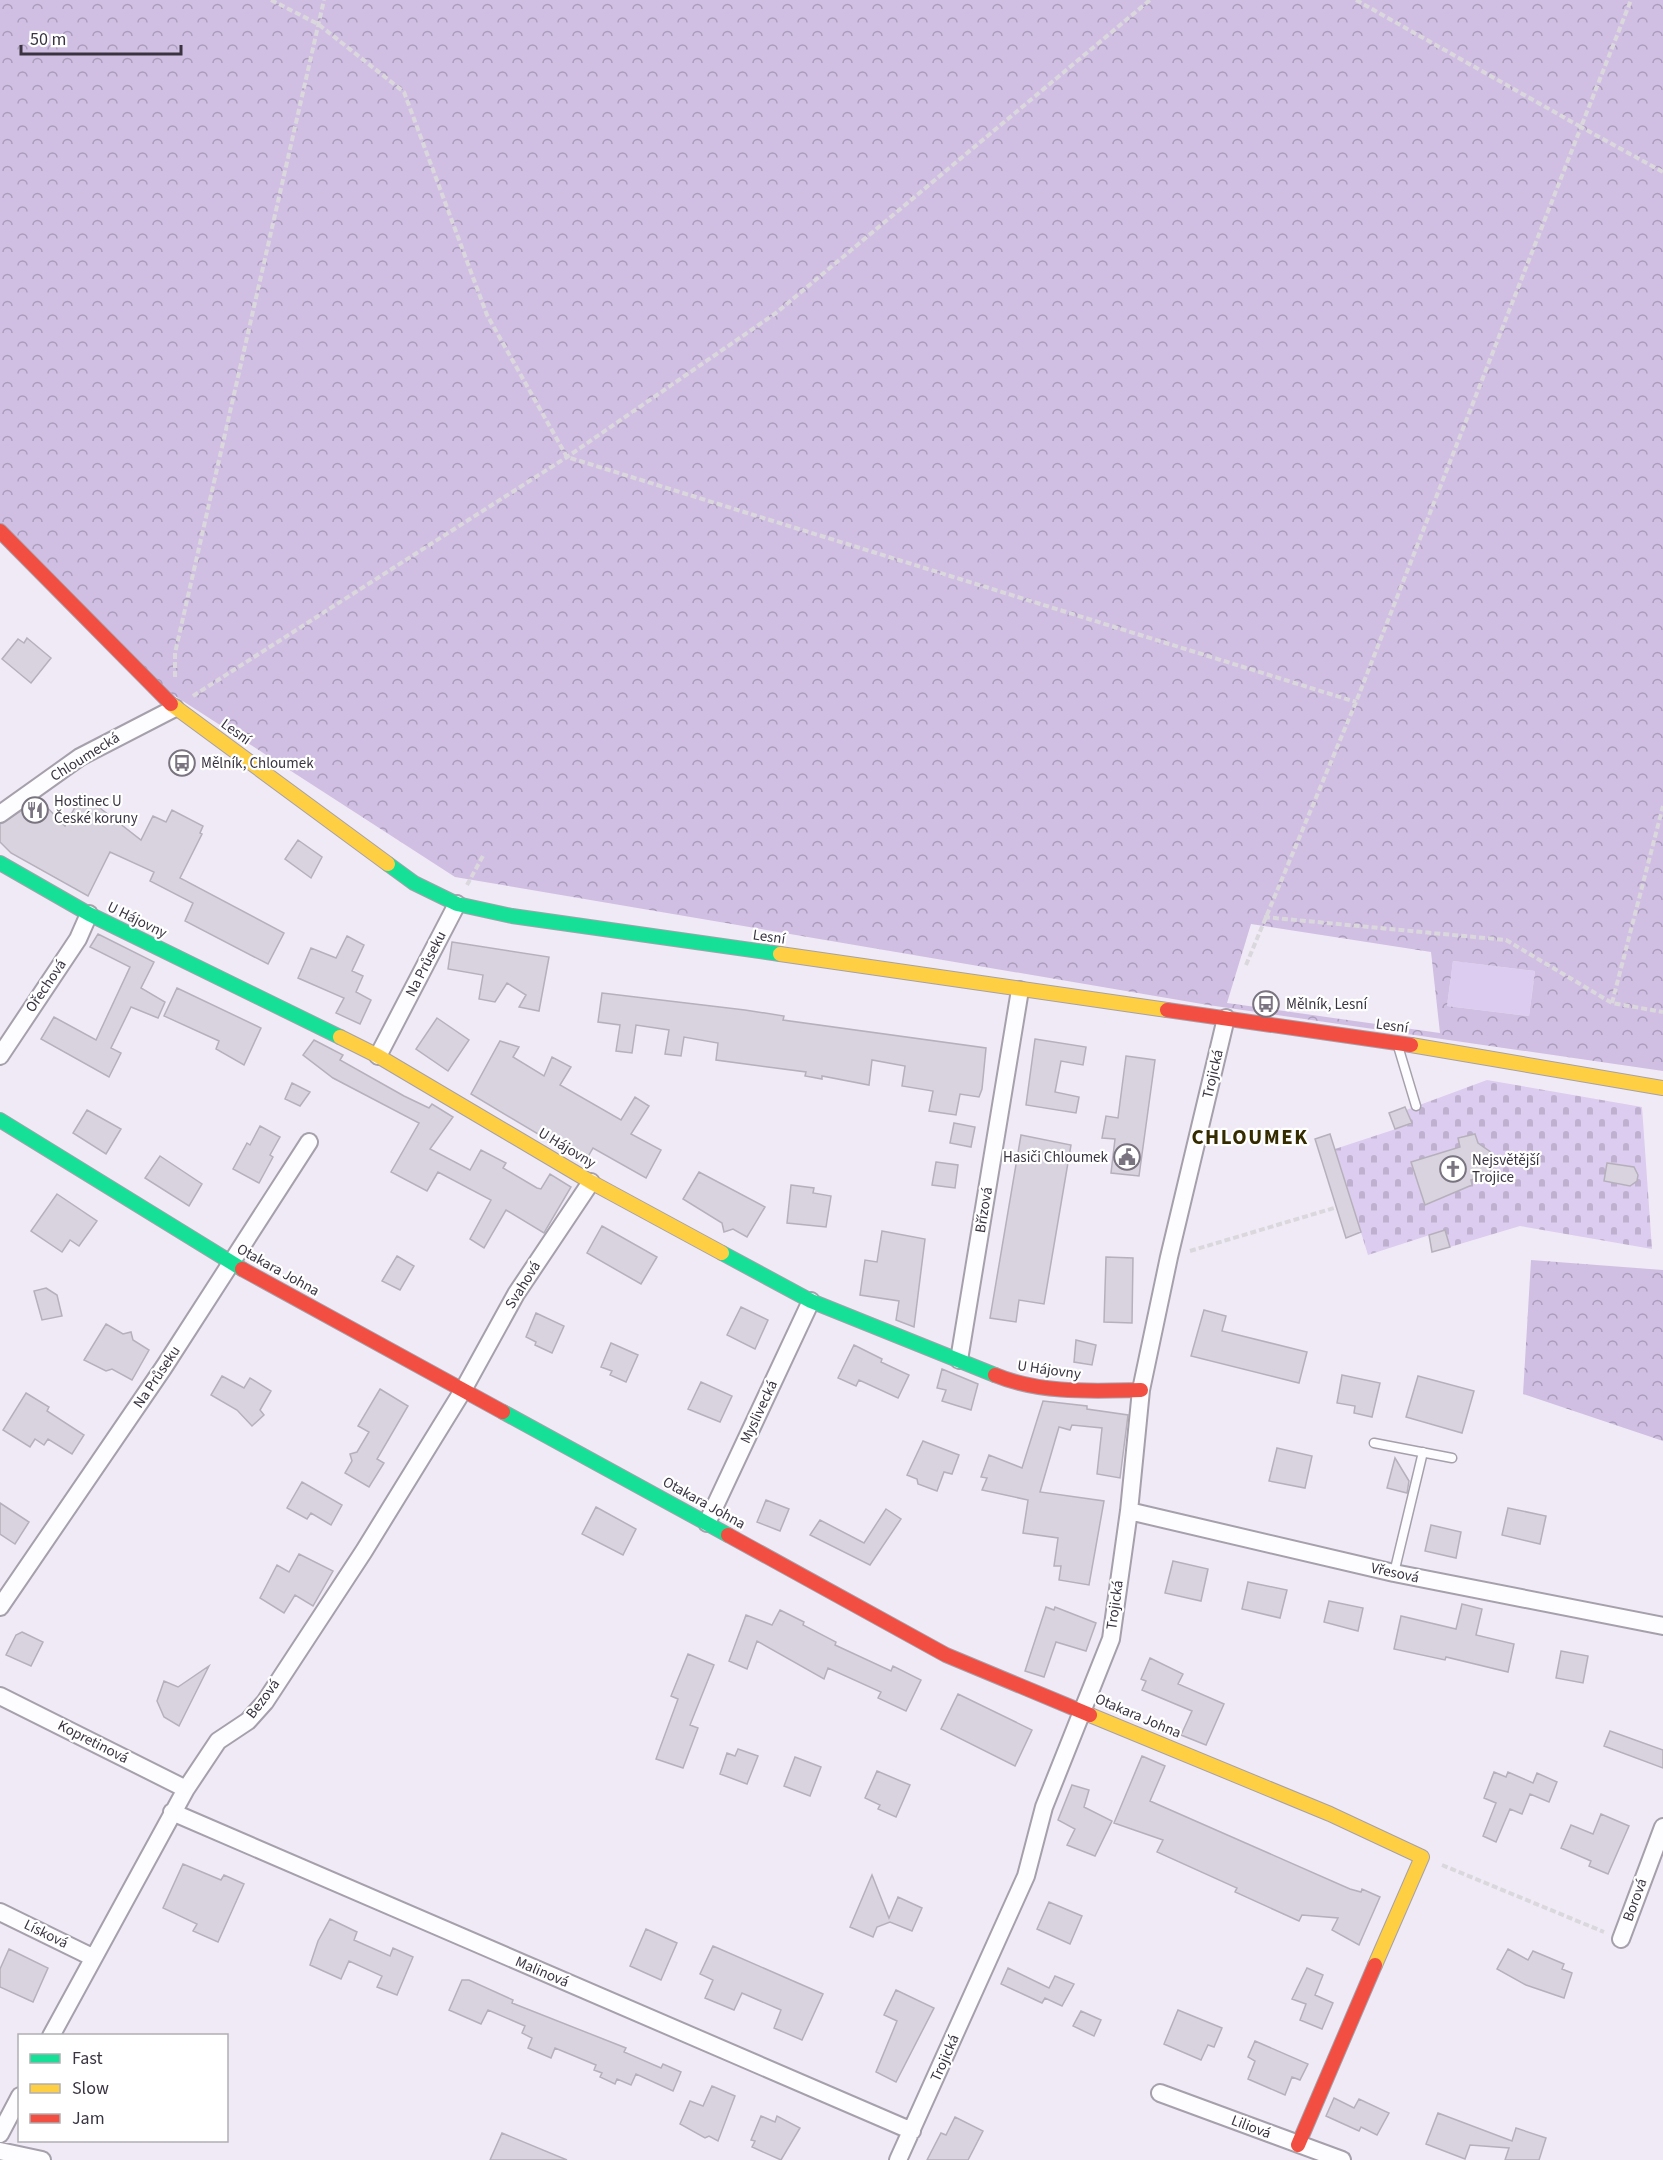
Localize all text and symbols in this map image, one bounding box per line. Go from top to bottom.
scale bar [21,18,182,56]
text: 50 m [30,27,66,52]
street label: Lesní [217,714,256,751]
street label: Chloumecká [46,727,124,787]
bus stop icon: Mělník, Chloumek [167,748,197,778]
place label: Mělník, Chloumek [201,753,314,774]
place label: Hostinec U České koruny [54,791,138,829]
restaurant icon: Hostinec U České koruny [20,795,50,825]
street label: U Hájovny [104,897,170,943]
street label: Lesní [751,924,788,950]
street label: Na Průseku [400,927,452,1001]
street label: Ořechová [21,955,71,1017]
bus stop icon: Mělník, Lesní [1251,989,1281,1019]
place label: Mělník, Lesní [1286,994,1368,1015]
street label: Lesní [1374,1013,1411,1039]
street label: Trojická [1197,1047,1229,1101]
district label: CHLOUMEK [1191,1122,1309,1152]
street label: U Hájovny [534,1123,600,1173]
public building icon: Hasiči Chloumek [1112,1142,1142,1172]
place label: Hasiči Chloumek [1003,1147,1109,1168]
place label: Nejsvětější Trojice [1472,1150,1541,1188]
church icon: Nejsvětější Trojice [1438,1154,1468,1184]
street label: Břízová [970,1186,998,1234]
street label: Otakara Johna [233,1239,323,1301]
street label: Svahová [500,1257,546,1313]
street label: Na Průseku [128,1342,186,1412]
street label: U Hájovny [1016,1355,1082,1385]
street label: Myslivecká [735,1377,783,1447]
street label: Otakara Johna [659,1472,749,1534]
street label: Vřesová [1369,1558,1421,1588]
street label: Trojická [1101,1579,1129,1631]
street label: Bezová [241,1675,285,1723]
street label: Otakara Johna [1092,1688,1184,1744]
street label: Kopretinová [54,1715,132,1769]
street label: Borová [1618,1876,1652,1924]
street label: Lísková [20,1914,72,1954]
street label: Malinová [512,1951,572,1993]
street label: Trojická [925,2031,965,2085]
legend [18,2034,228,2142]
text: Fast [72,2046,103,2071]
text: Slow [72,2076,109,2101]
text: Jam [72,2106,105,2131]
street label: Liliová [1228,2110,1274,2144]

